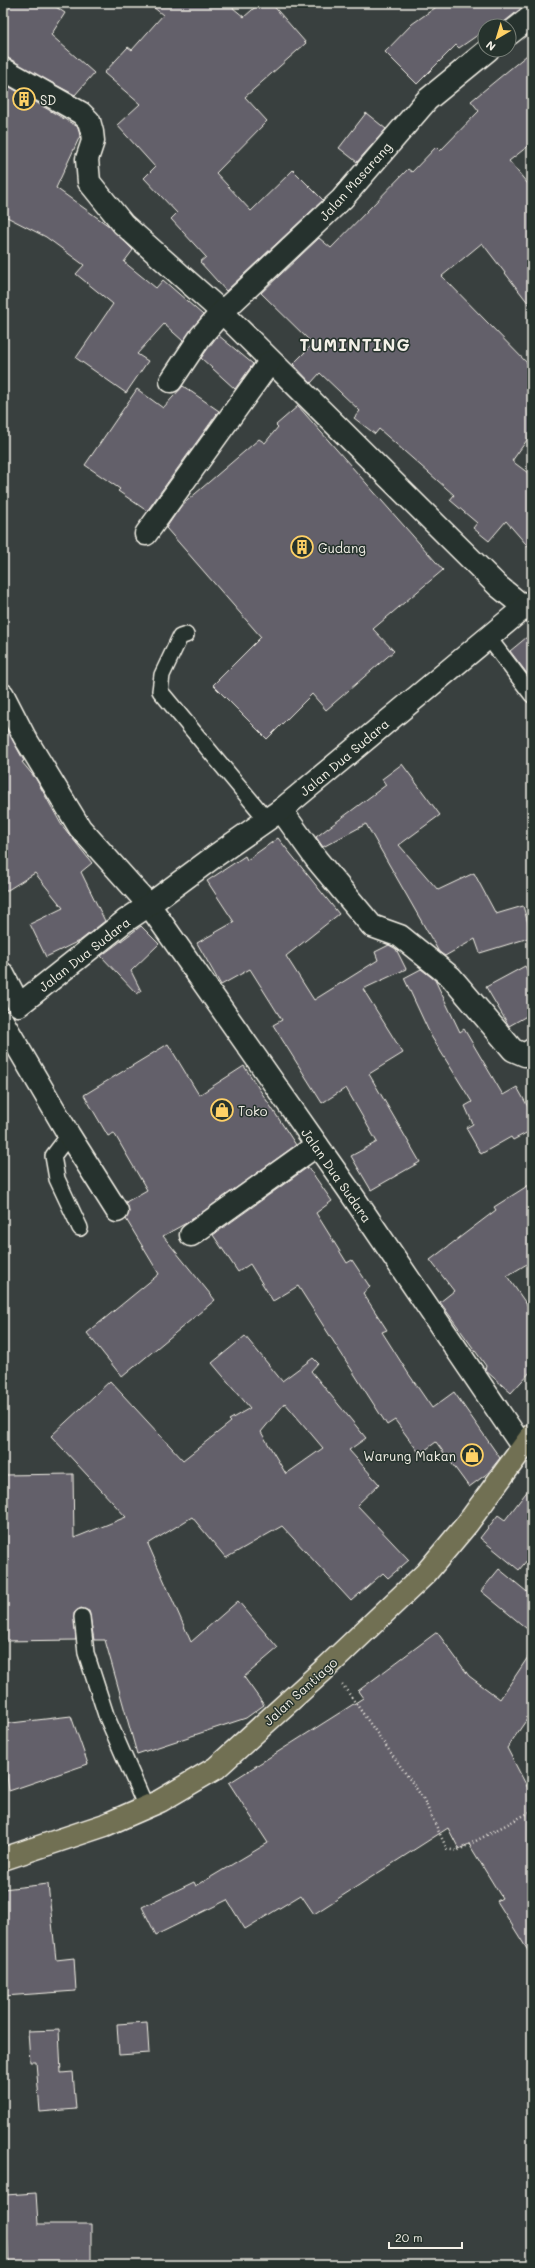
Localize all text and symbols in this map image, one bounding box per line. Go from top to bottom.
north arrow [477,18,517,58]
text: N [483,38,498,55]
building icon: SD [11,86,37,112]
place label: SD [40,91,56,108]
street label: Jalan Masarang [315,138,395,224]
district label: TUMINTING [299,333,411,355]
building icon: Gudang [289,534,315,560]
place label: Gudang [318,539,366,556]
street label: Jalan Dua Sudara [296,715,392,799]
street label: Jalan Dua Sudara [35,913,133,995]
shop icon: Toko [209,1097,235,1123]
place label: Toko [238,1102,268,1119]
street label: Jalan Dua Sudara [298,1124,376,1226]
shop icon: Warung Makan [459,1442,485,1468]
place label: Warung Makan [363,1447,456,1464]
street label: Jalan Santiago [260,1653,341,1729]
scale bar [389,2224,462,2250]
text: 20 m [395,2229,423,2245]

